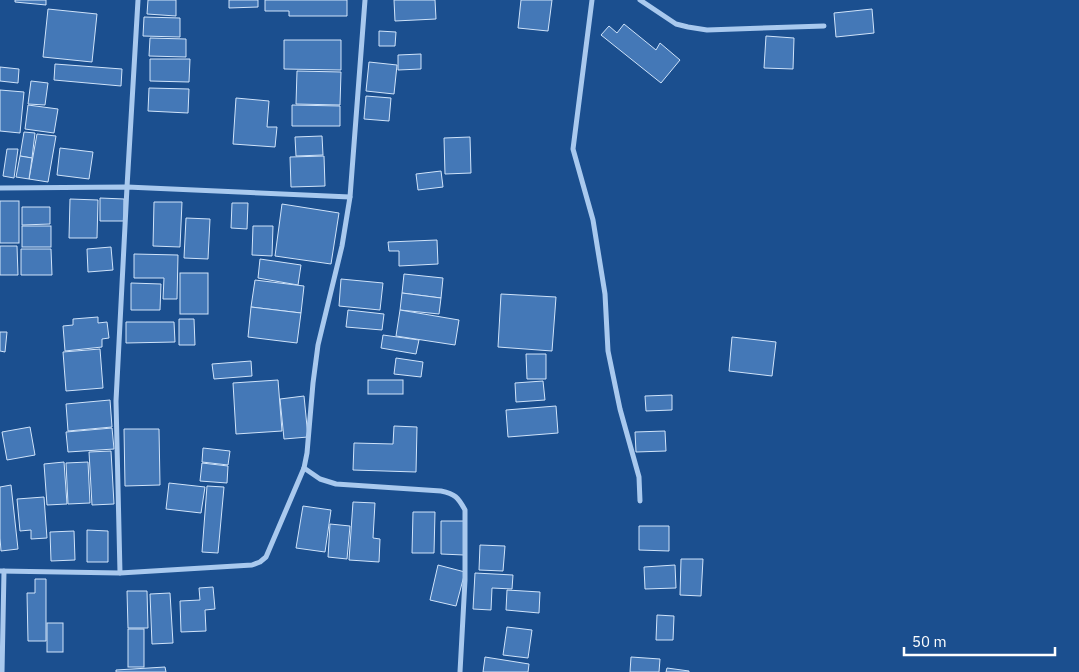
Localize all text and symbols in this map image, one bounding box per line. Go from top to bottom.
scale bar [904,624,1055,656]
text: 50 m [912,632,947,651]

